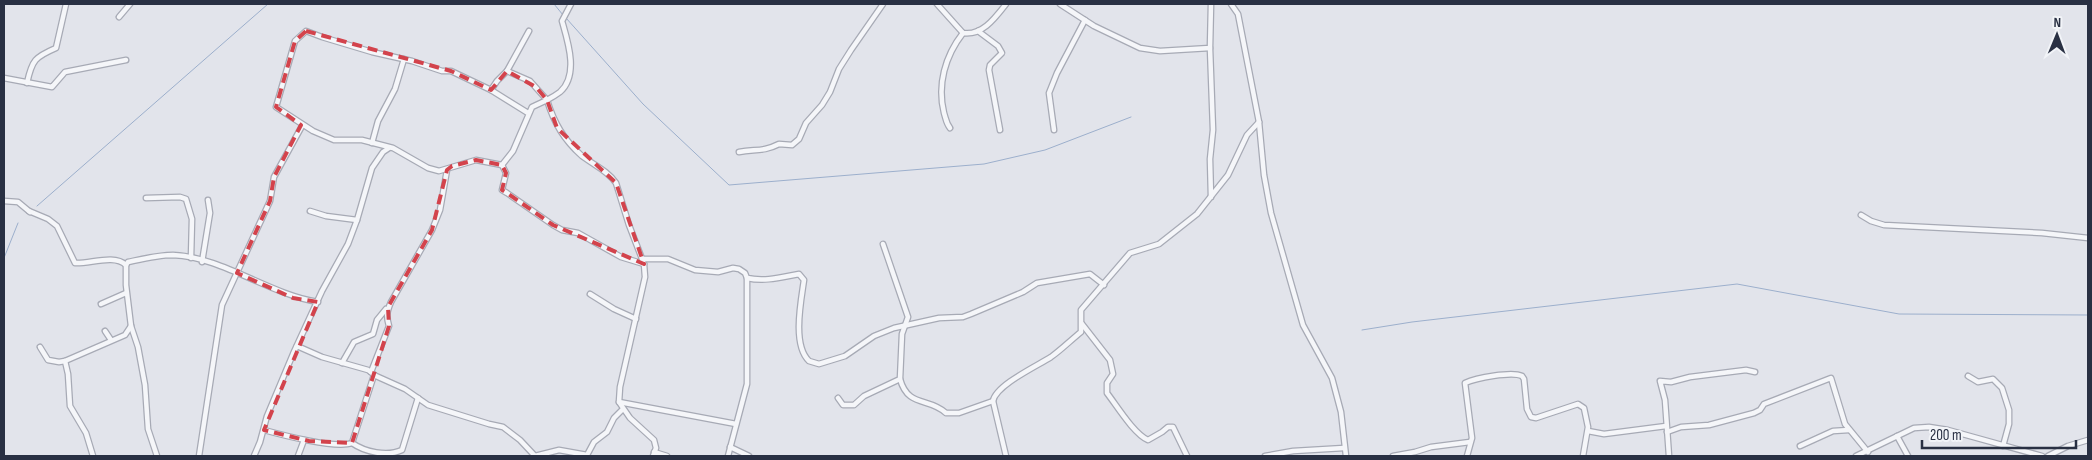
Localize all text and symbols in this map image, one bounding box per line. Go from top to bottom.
north arrow [2032,10,2082,60]
text: N [2053,14,2061,31]
scale bar [1922,418,2076,450]
text: 200 m [1930,426,1962,445]

